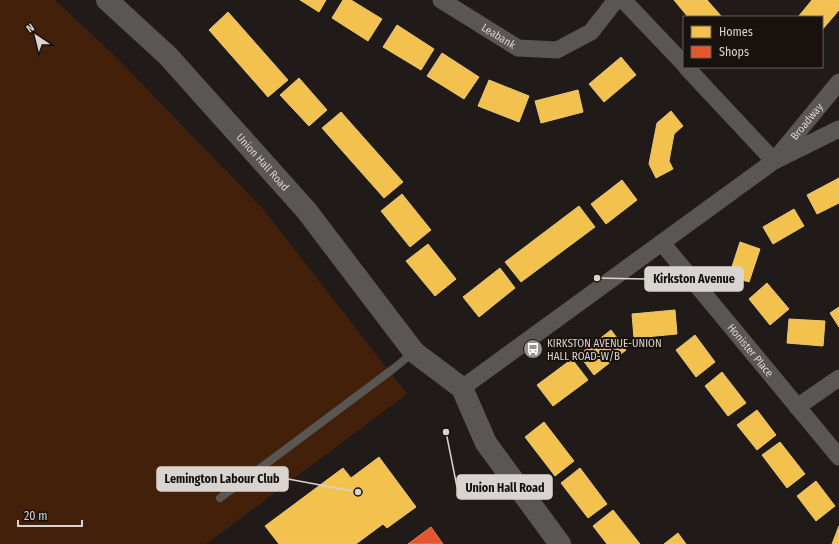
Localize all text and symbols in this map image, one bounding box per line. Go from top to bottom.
north arrow [16,16,56,56]
legend [683,16,823,68]
text: N [24,21,37,35]
street label: Leabank [479,21,519,52]
text: Homes [719,25,753,39]
text: Shops [719,45,749,59]
street label: Broadway [788,101,826,143]
street label: Union Hall Road [234,131,292,194]
callout: Kirkston Avenue [645,267,743,291]
text: Kirkston Avenue [653,272,735,286]
street label: Honister Place [725,321,776,380]
place label: KIRKSTON AVENUE-UNION HALL ROAD-W/B [547,337,662,363]
bus stop icon: KIRKSTON AVENUE-UNION HALL ROAD-W/B [522,338,544,360]
callout: Lemington Labour Club [157,467,288,491]
text: Lemington Labour Club [165,472,280,486]
callout: Union Hall Road [457,475,552,499]
text: Union Hall Road [465,481,545,495]
scale bar [18,502,82,528]
text: 20 m [24,509,48,523]

